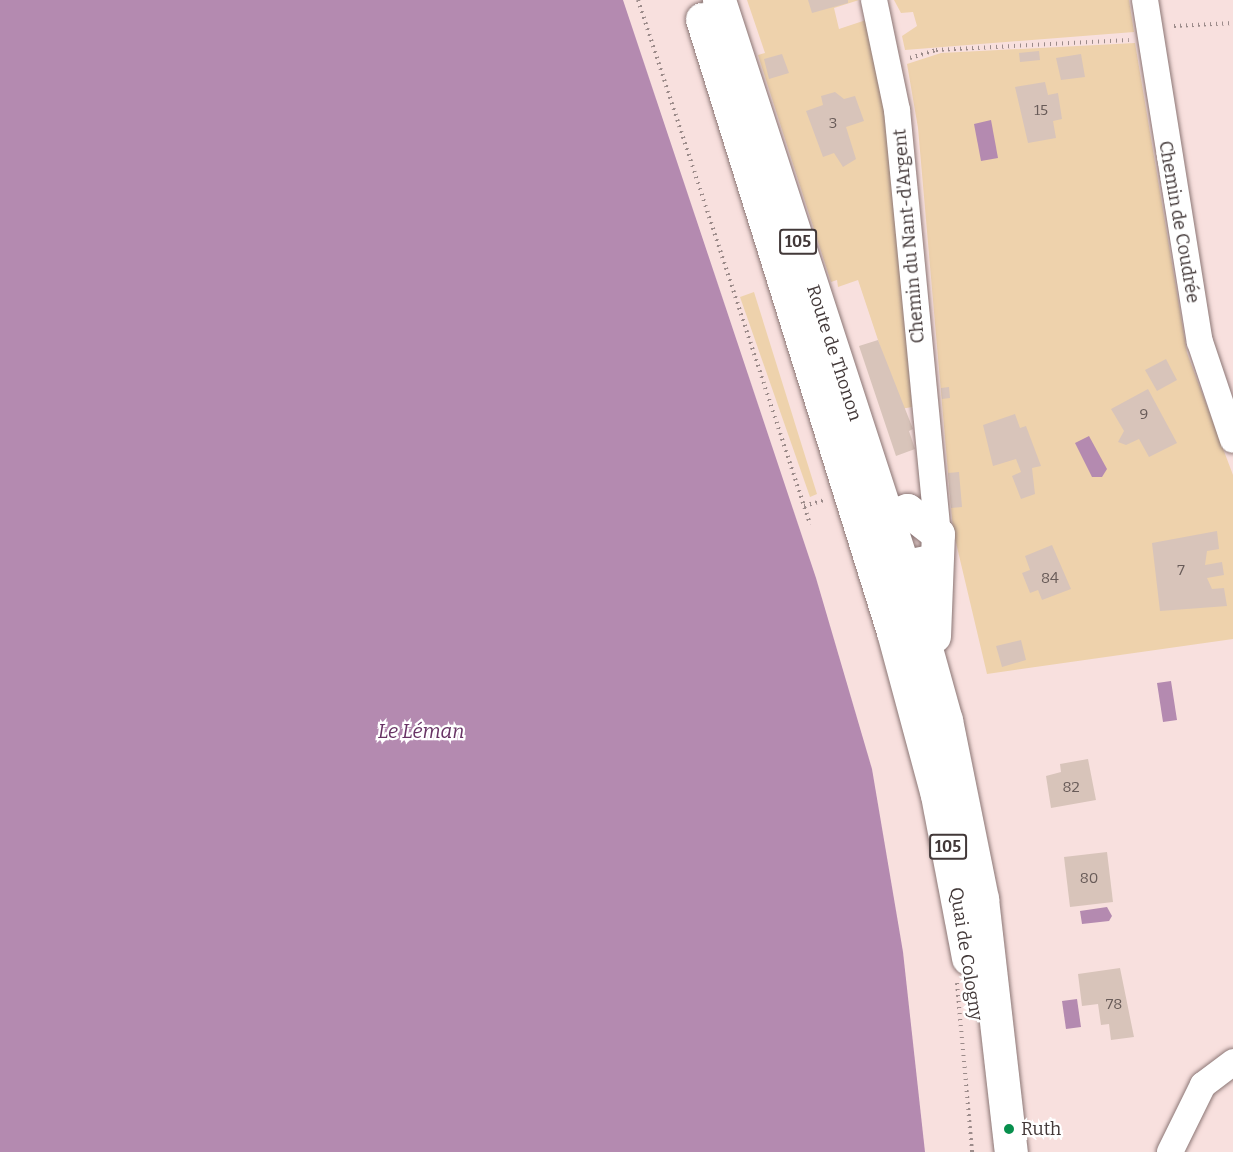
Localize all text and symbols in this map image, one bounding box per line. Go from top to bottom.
house number: 15 [1034,102,1048,120]
house number: 3 [829,115,837,133]
street label: Chemin du Nant-d'Argent [889,128,929,344]
street label: Chemin de Coudrée [1154,139,1204,305]
road number: 105 [778,229,818,255]
street label: Route de Thonon [802,282,866,424]
house number: 9 [1140,406,1148,424]
house number: 7 [1177,562,1185,580]
house number: 84 [1041,570,1059,588]
water label: Le Léman [378,719,464,743]
house number: 82 [1062,779,1080,797]
road number: 105 [928,834,968,860]
house number: 80 [1080,870,1098,888]
street label: Quai de Cologny [945,886,987,1022]
house number: 78 [1106,996,1122,1014]
place label: Ruth [1021,1118,1061,1140]
marker: Ruth [1002,1122,1016,1136]

